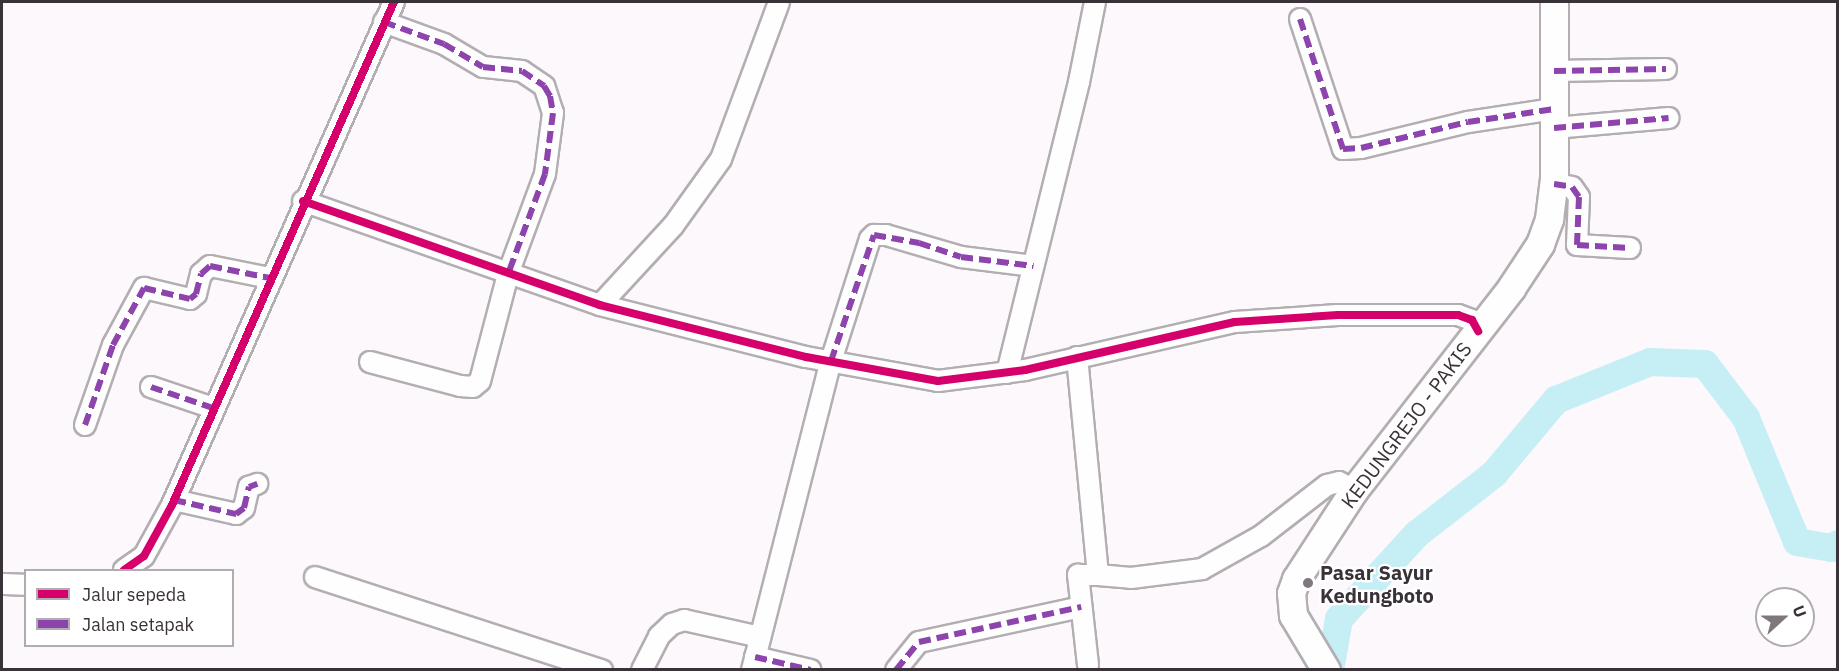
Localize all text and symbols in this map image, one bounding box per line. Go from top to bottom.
street label: KEDUNGREJO - PAKIS [1336,337,1476,513]
place label: Pasar Sayur Kedungboto [1320,560,1434,607]
legend [24,569,234,647]
marker: Pasar Sayur Kedungboto [1301,576,1315,590]
text: Jalur sepeda [82,583,186,606]
north arrow [1755,587,1815,647]
text: U [1789,602,1811,620]
text: Jalan setapak [82,613,194,636]

